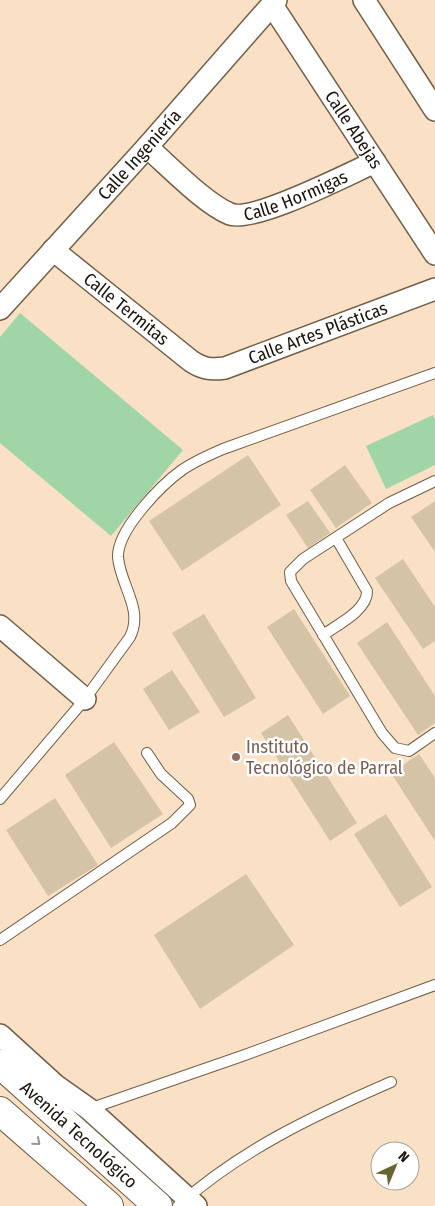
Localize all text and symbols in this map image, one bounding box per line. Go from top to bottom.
street label: Calle Abejas [320,86,387,173]
street label: Calle Ingeniería [93,105,186,205]
street label: Calle Hormigas [242,165,351,226]
street label: Calle Termitas [79,268,174,350]
street label: Calle Artes Plásticas [245,297,391,369]
place label: Instituto Tecnológico de Parral [246,736,403,779]
marker: Instituto Tecnológico de Parral [230,751,242,763]
street label: Avenida Tecnológico [16,1077,142,1193]
one-way arrow [31,1137,40,1146]
north arrow [370,1141,420,1191]
text: N [395,1148,413,1166]

